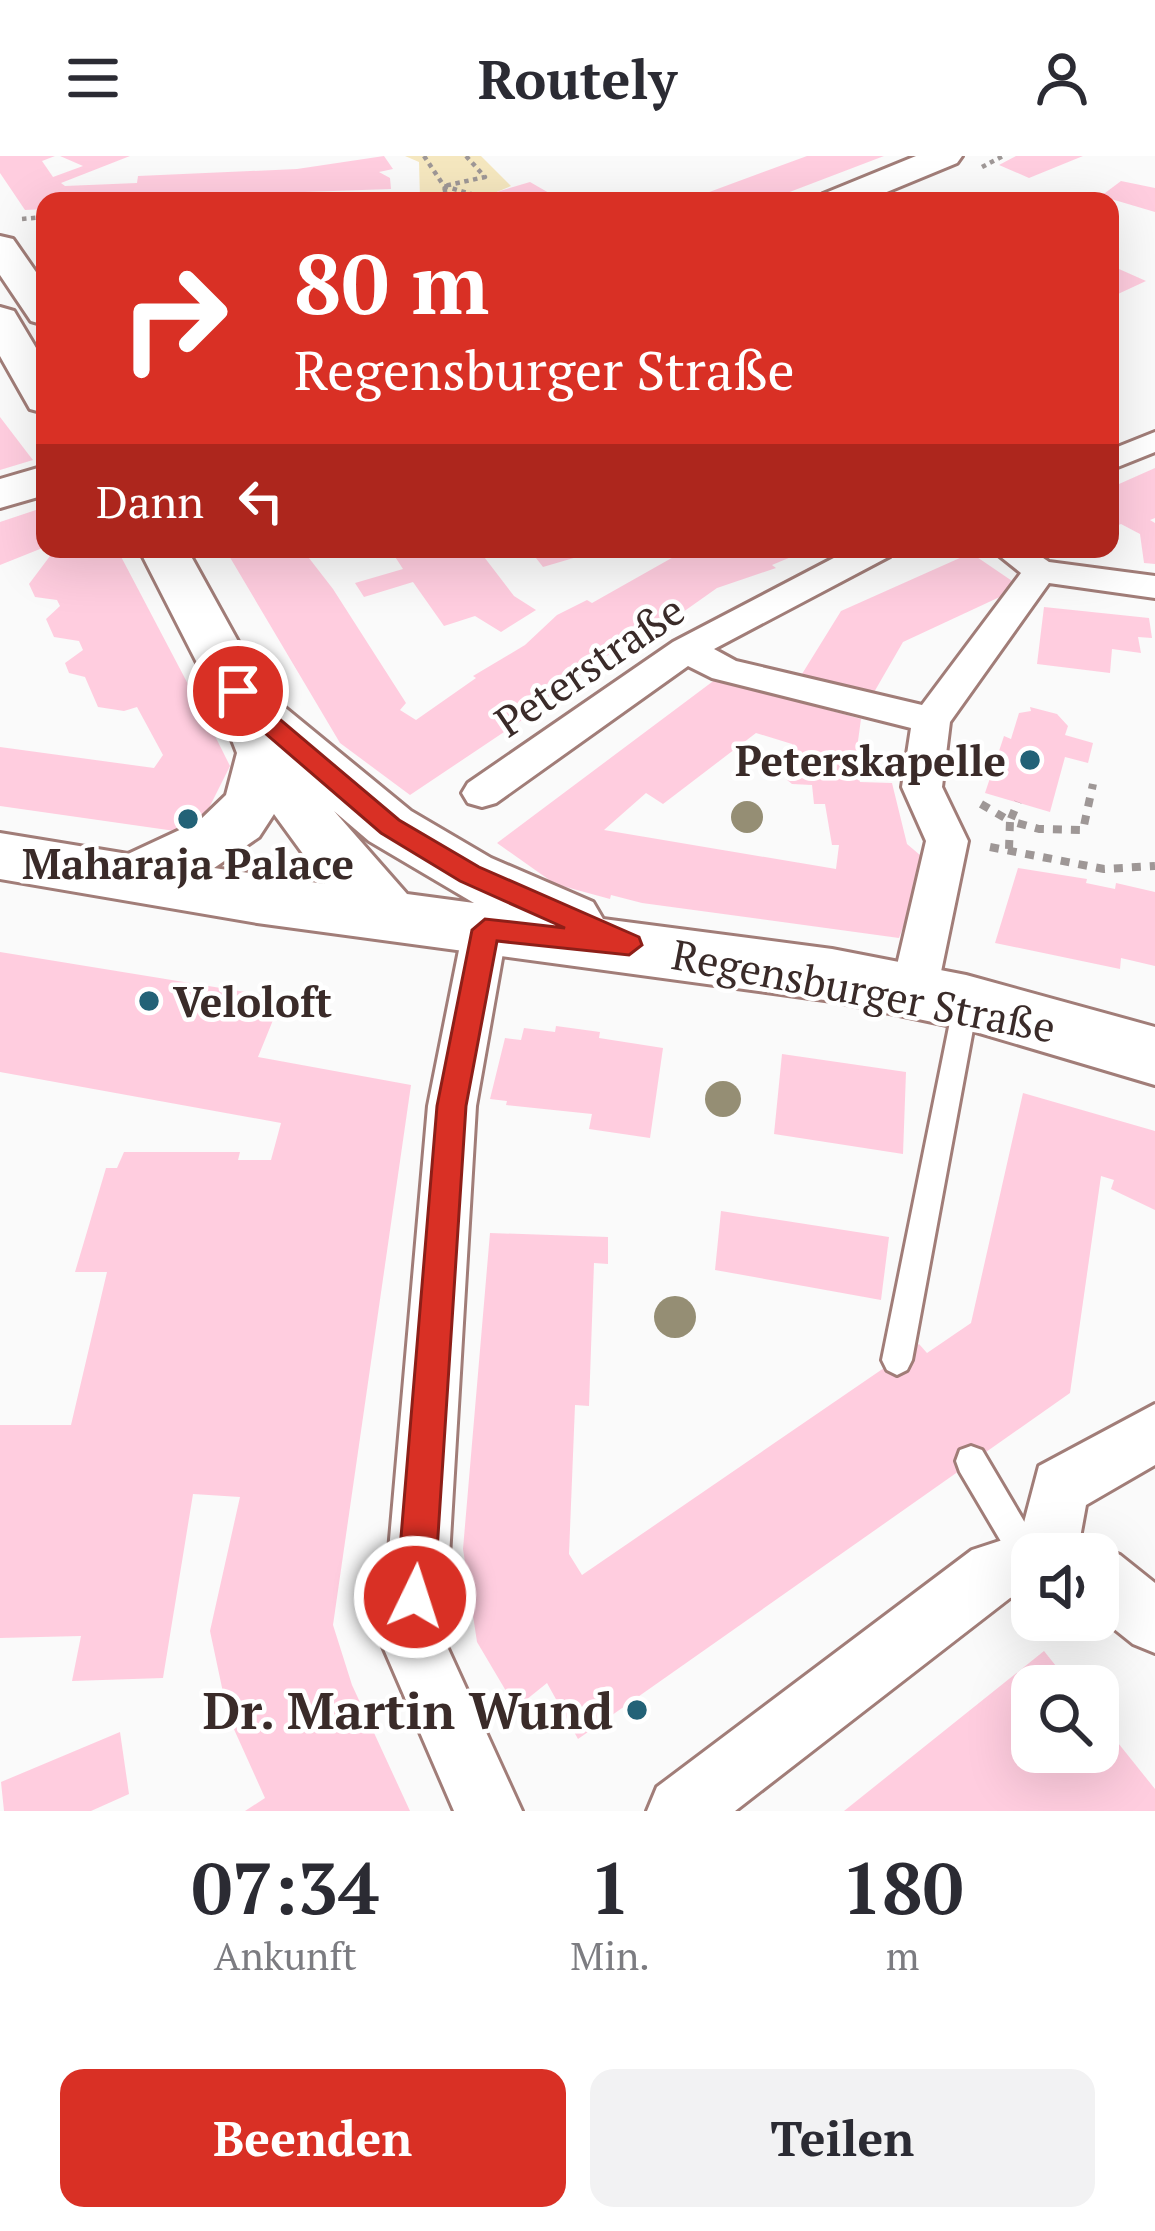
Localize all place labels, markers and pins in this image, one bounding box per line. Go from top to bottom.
pin [187,640,289,742]
place label: Peterskapelle [735,732,1006,788]
marker: Peterskapelle [1017,747,1043,773]
marker: Maharaja Palace [175,806,201,832]
place label: Maharaja Palace [22,835,354,891]
place label: Veloloft [173,973,332,1029]
marker: Veloloft [136,988,162,1014]
place label: Dr. Martin Wund [203,1676,613,1744]
marker: Dr. Martin Wund [624,1697,650,1723]

